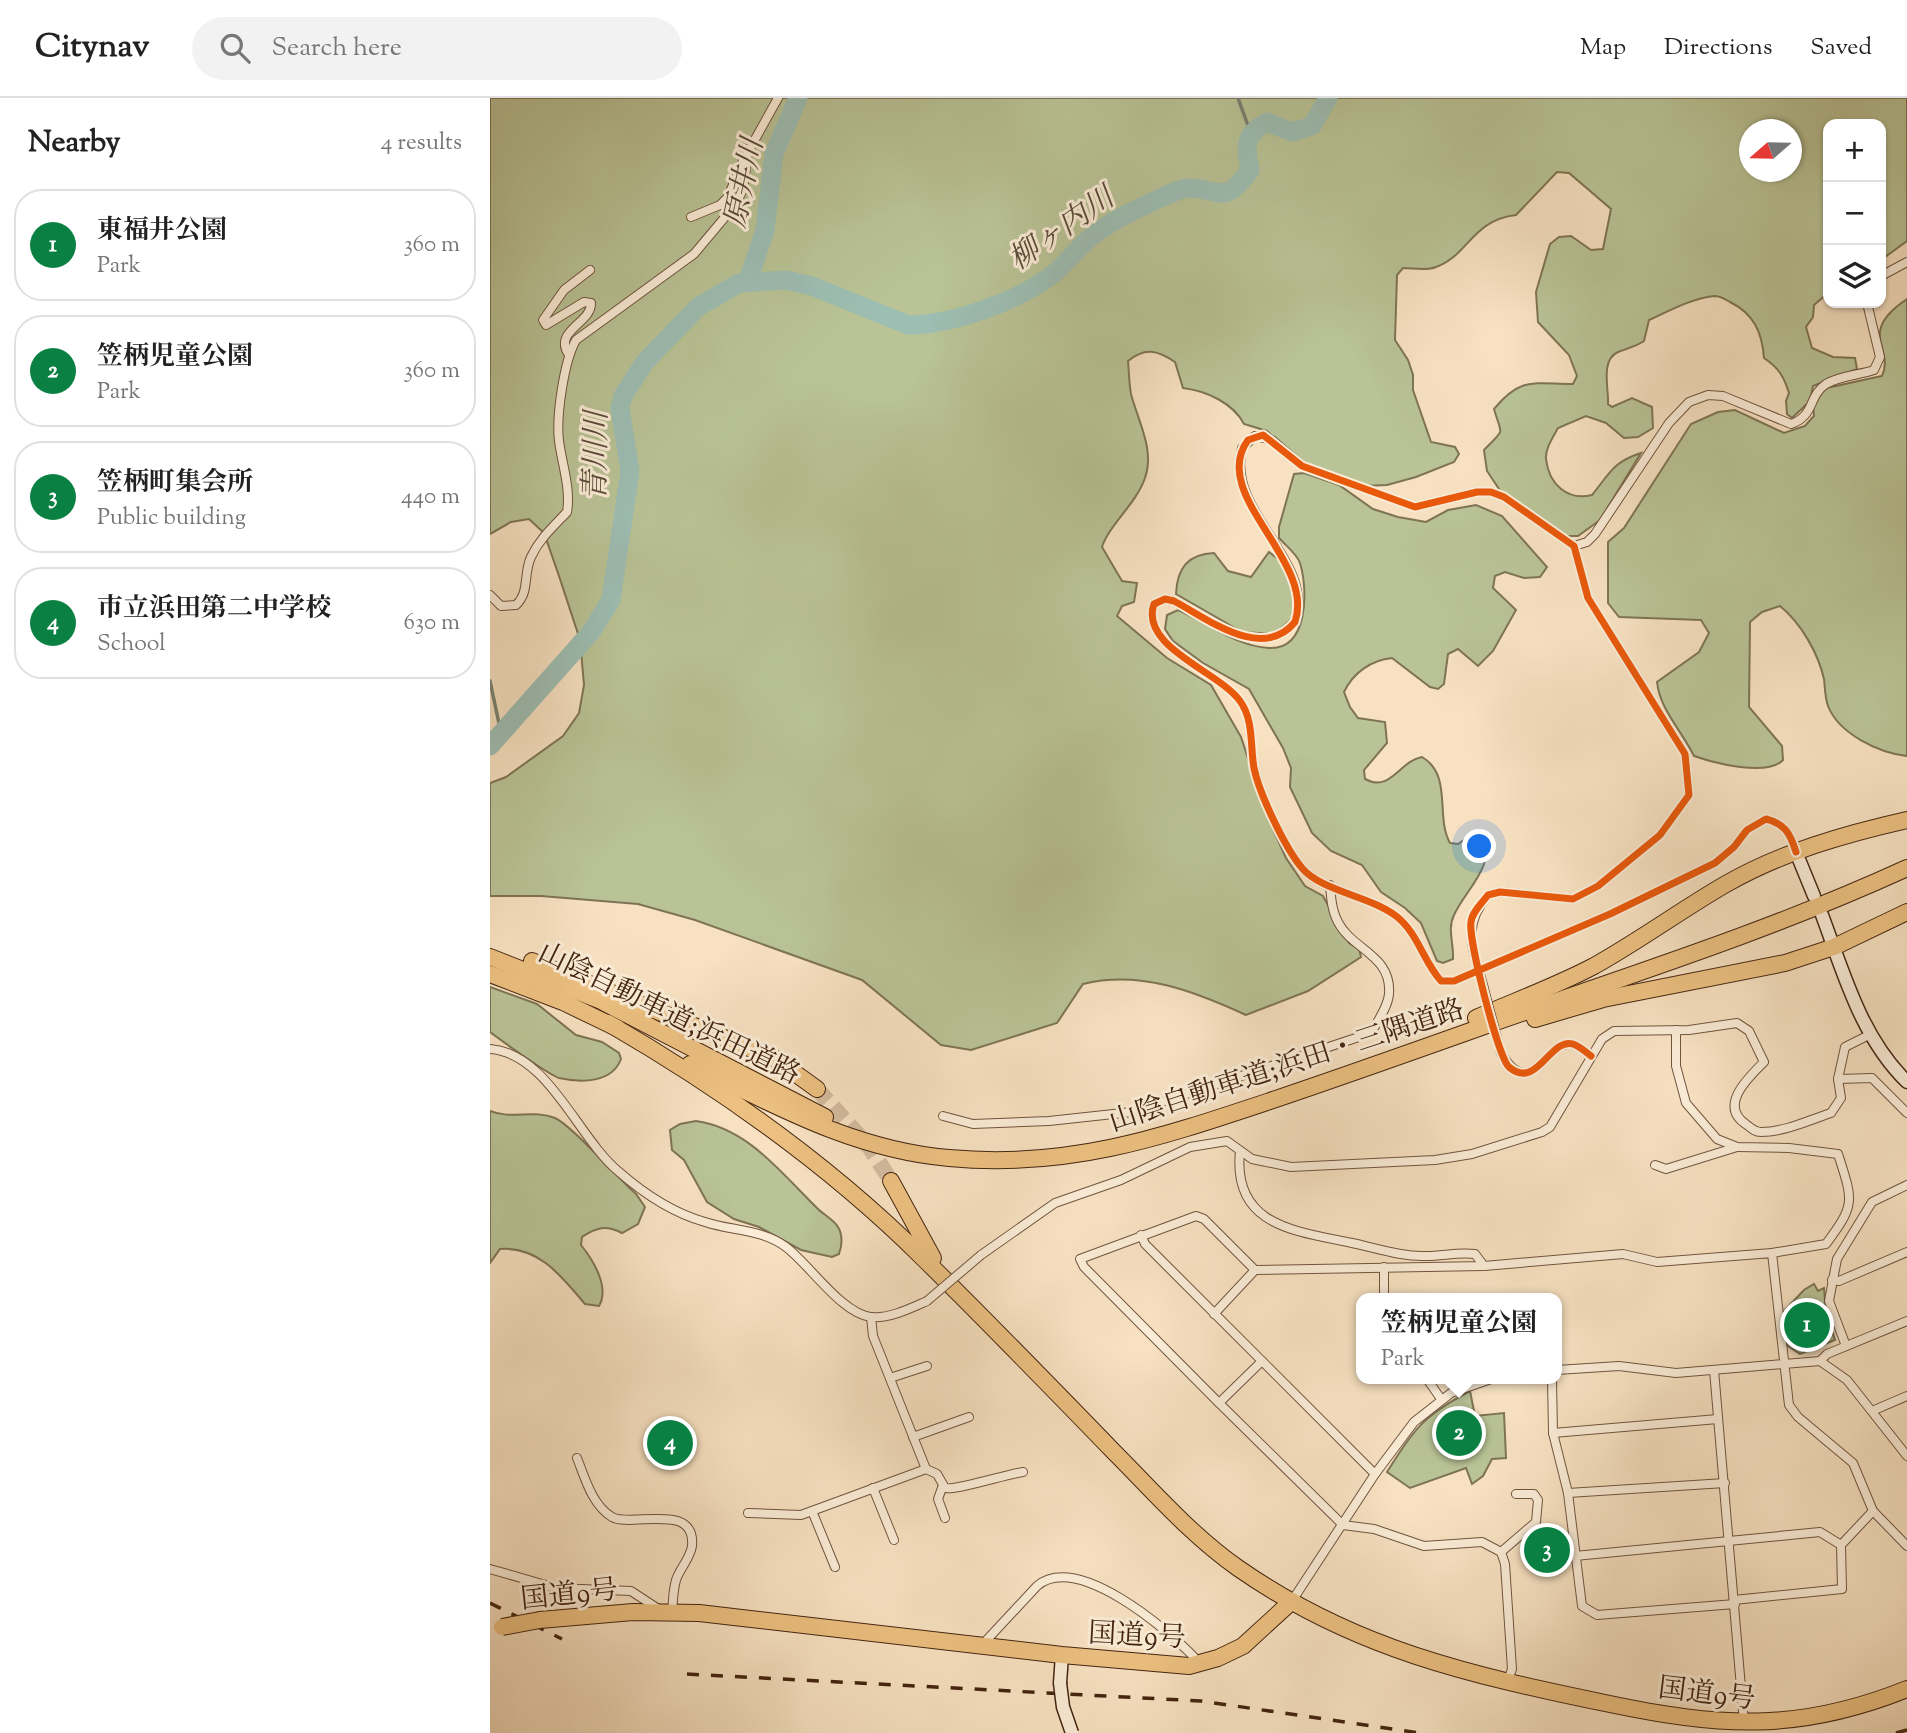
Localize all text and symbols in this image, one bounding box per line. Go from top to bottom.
search box [192,17,682,80]
text: Citynav [35,24,150,72]
icon: search [216,29,254,67]
text: Search here [272,30,402,67]
text: Map [1580,31,1626,65]
text: Directions [1664,31,1772,65]
text: Saved [1810,31,1872,65]
north arrow [1739,119,1802,182]
map controls [1823,119,1886,308]
button: + [1823,119,1886,182]
text: Nearby [28,122,120,165]
text: 4 results [381,127,462,160]
water label: 原井川 [715,132,776,232]
water label: 柳ヶ内川 [1001,176,1126,282]
button: − [1823,182,1886,245]
text: 東福井公園 [97,213,227,250]
text: 1 [49,229,57,262]
text: 360 m [403,229,460,262]
button: layers [1823,245,1886,308]
text: Park [97,250,141,283]
text: 笠柄児童公園 [97,339,253,376]
text: 2 [48,355,58,388]
text: 360 m [403,355,460,388]
text: Park [97,376,141,409]
water label: 青川川 [575,408,620,501]
text: 笠柄町集会所 [97,465,253,502]
text: 3 [48,481,58,514]
text: 440 m [401,481,460,514]
text: Public building [97,502,246,535]
text: 市立浜田第二中学校 [97,591,331,628]
text: 4 [47,607,59,640]
text: 630 m [403,607,460,640]
text: School [97,628,166,661]
your location [1462,829,1496,863]
street label: 山陰自動車道;浜田道路 [531,934,807,1096]
street label: 山陰自動車道;浜田・三隅道路 [1104,990,1470,1143]
popup [1356,1293,1562,1384]
pin: 1 [1784,1299,1830,1351]
text: 笠柄児童公園 [1381,1306,1537,1343]
text: Park [1381,1343,1425,1376]
pin: 2 [1436,1407,1482,1459]
pin: 4 [647,1417,693,1469]
pin: 3 [1524,1524,1570,1576]
street label: 国道9号 [519,1571,620,1621]
street label: 国道9号 [1087,1614,1187,1660]
street label: 国道9号 [1656,1669,1758,1721]

